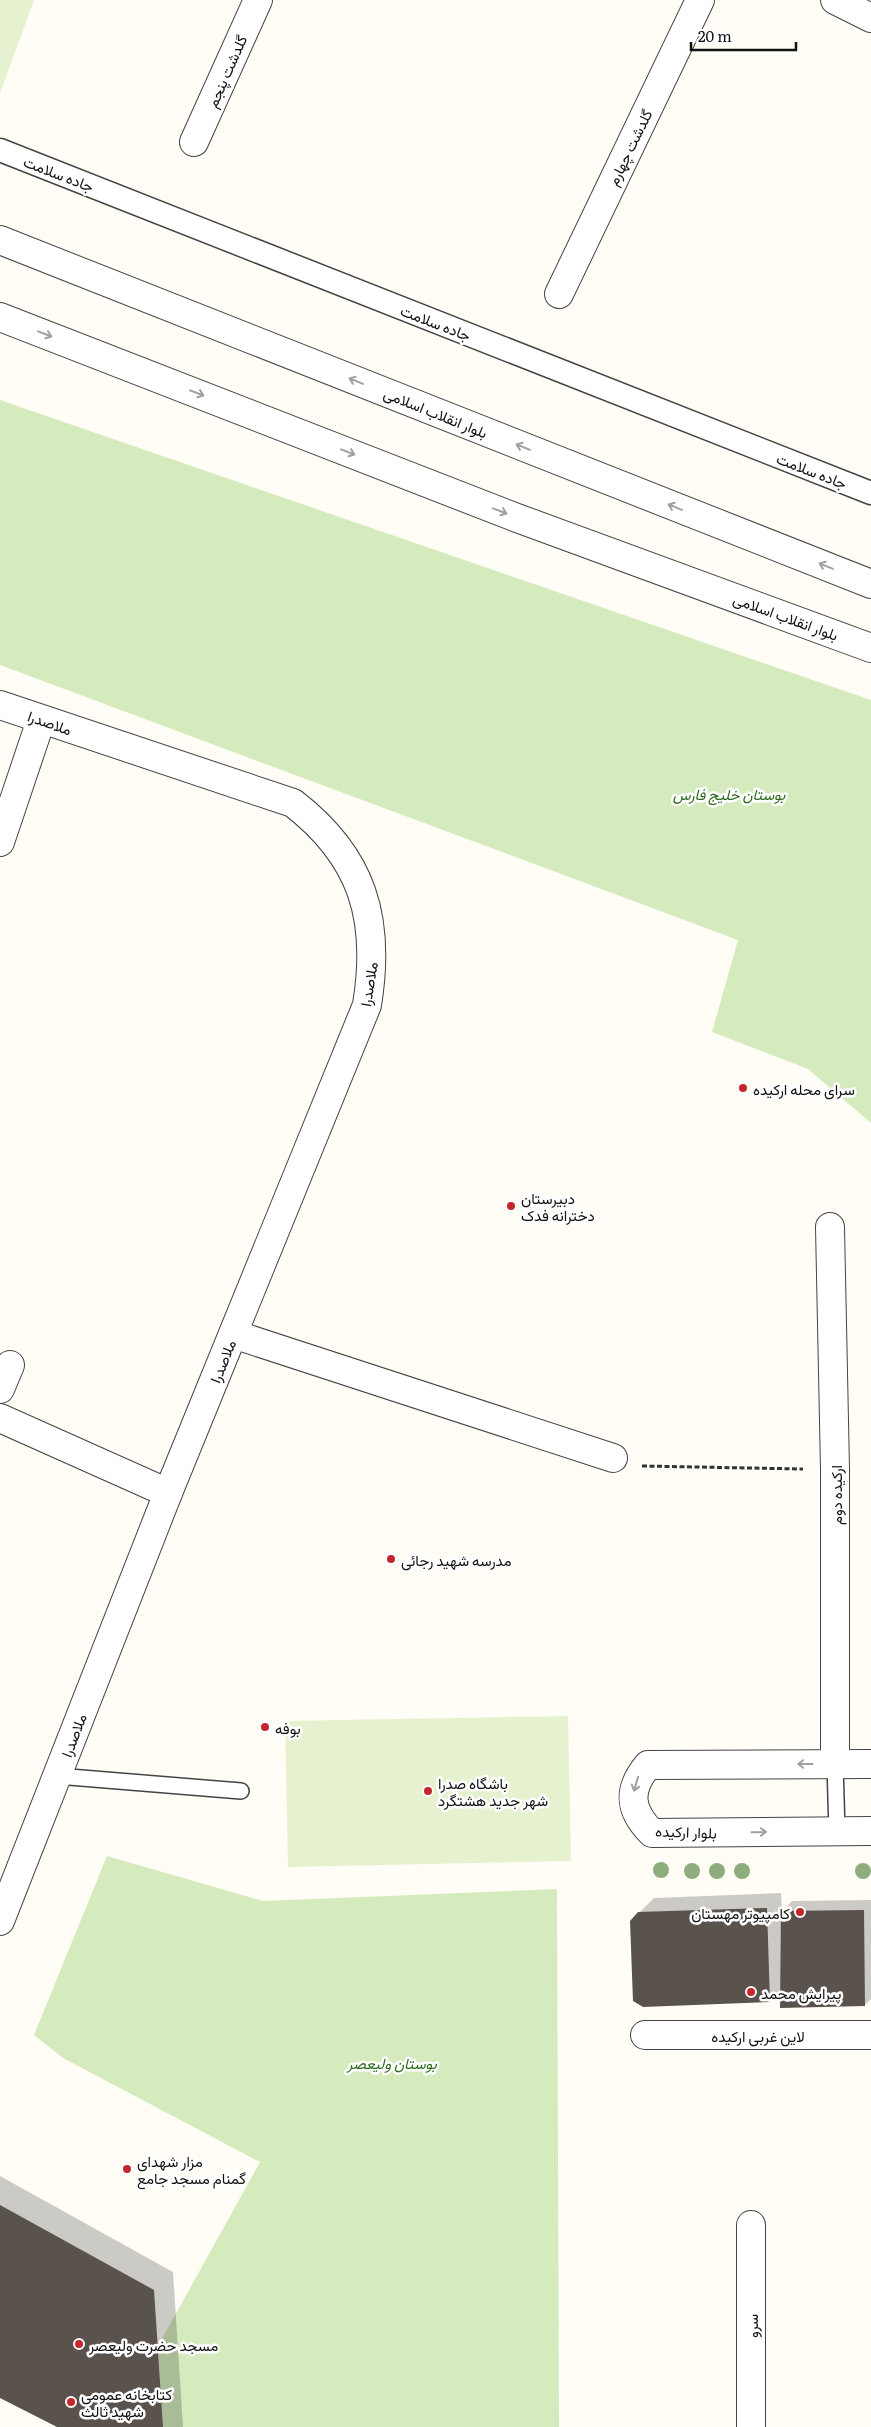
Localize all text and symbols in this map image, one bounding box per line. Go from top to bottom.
scale bar [691,20,796,52]
text: 20 m [698,24,732,47]
street label: گلدشت پنجم [200,31,252,111]
street label: گلدشت چهارم [601,105,658,189]
street label: جاده سلامت [20,149,98,197]
street label: جاده سلامت [397,298,475,346]
one-way arrow [38,331,53,340]
one-way arrow [349,375,364,385]
street label: بلوار انقلاب اسلامی [381,381,491,443]
one-way arrow [189,389,204,399]
one-way arrow [516,442,532,451]
street label: جاده سلامت [773,446,851,494]
one-way arrow [340,448,355,458]
one-way arrow [667,501,682,510]
one-way arrow [492,507,507,516]
one-way arrow [819,561,834,571]
street label: بلوار انقلاب اسلامی [730,586,842,646]
street label: ملاصدرا [25,704,75,740]
park label: بوستان خلیج فارس [673,782,786,806]
street label: ملاصدرا [353,960,383,1008]
place label: سرای محله ارکیده [753,1077,855,1100]
marker: سرای محله ارکیده [737,1082,749,1094]
place label: دبیرستان دخترانه فدک [521,1186,595,1226]
marker: دبیرستان دخترانه فدک [505,1200,517,1212]
street label: ملاصدرا [203,1336,241,1386]
street label: ارکیده دوم [824,1465,847,1525]
place label: مدرسه شهید رجائی [401,1548,512,1571]
marker: مدرسه شهید رجائی [385,1553,397,1565]
street label: ملاصدرا [54,1710,92,1760]
place label: بوفه [275,1716,301,1739]
marker: بوفه [259,1721,271,1733]
one-way arrow [797,1759,814,1769]
place label: باشگاه صدرا شهر جدید هشتگرد [438,1771,548,1811]
one-way arrow [631,1776,641,1792]
marker: باشگاه صدرا شهر جدید هشتگرد [422,1785,434,1797]
street label: بلوار ارکیده [655,1818,717,1844]
one-way arrow [750,1827,766,1837]
place label: کامپیوتر مهستان [691,1901,790,1924]
marker: کامپیوتر مهستان [794,1906,806,1918]
place label: پیرایش محمد [761,1981,841,2004]
marker: پیرایش محمد [745,1986,757,1998]
street label: لاین غربی ارکیده [711,2024,805,2047]
park label: بوستان ولیعصر [346,2051,437,2074]
place label: مزار شهدای گمنام مسجد جامع [137,2149,246,2190]
marker: مزار شهدای گمنام مسجد جامع [121,2163,133,2175]
street label: سرو [740,2314,763,2338]
place label: مسجد حضرت ولیعصر [88,2333,218,2356]
marker: مسجد حضرت ولیعصر [73,2338,85,2350]
place label: کتابخانه عمومی شهید ثالث [81,2382,172,2422]
marker: کتابخانه عمومی شهید ثالث [65,2396,77,2408]

